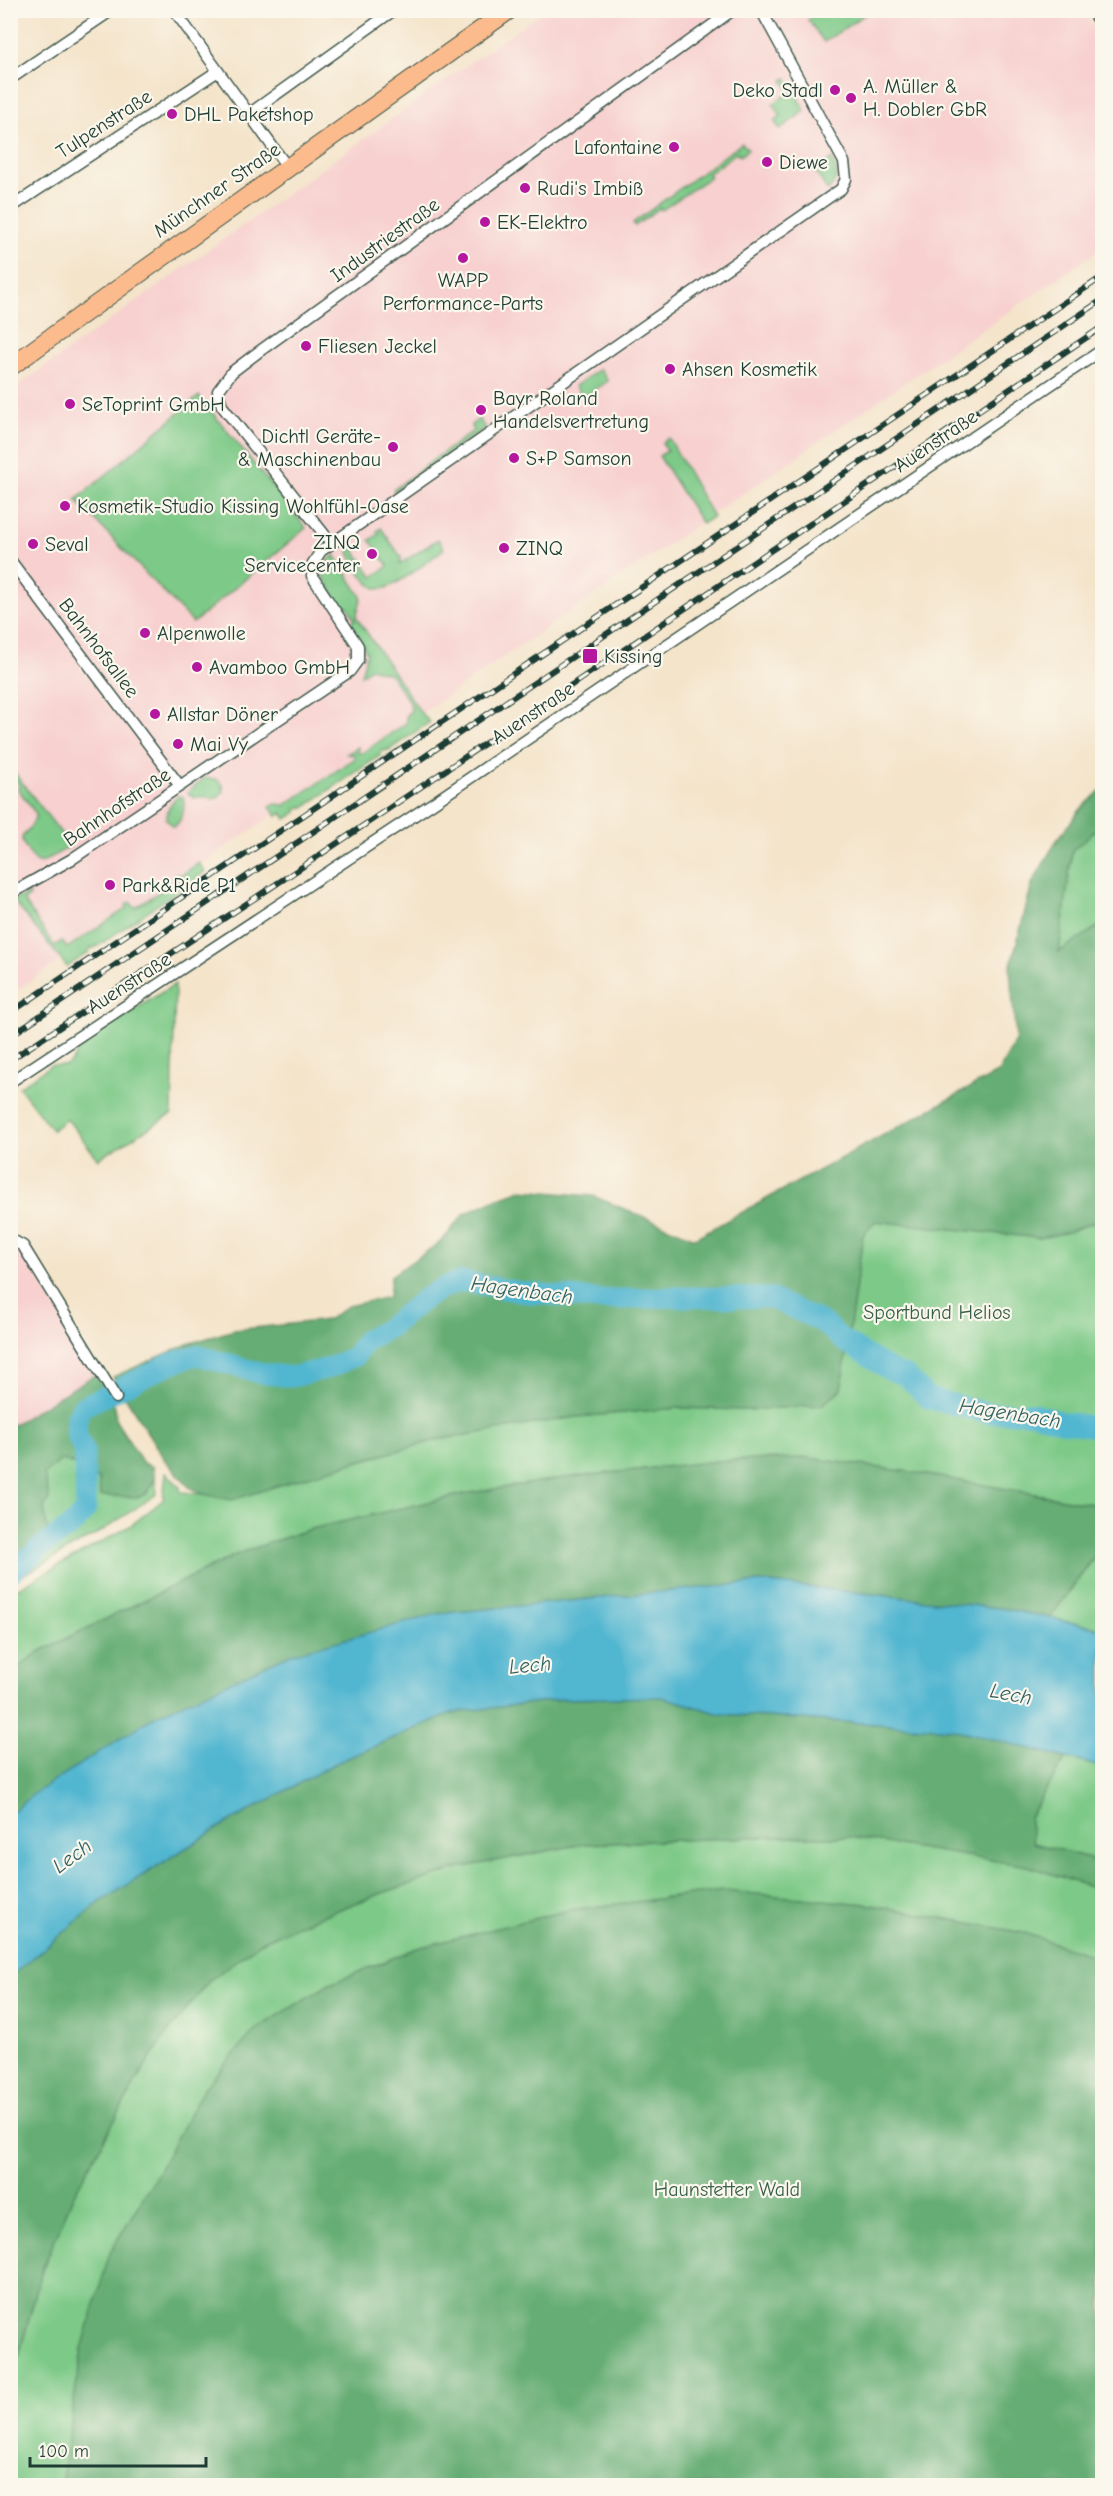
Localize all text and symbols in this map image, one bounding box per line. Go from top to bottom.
place label: A. Müller & H. Dobler GbR [863,75,987,121]
place label: Deko Stadl [732,79,823,102]
marker: Deko Stadl [828,83,842,97]
street label: Tulpenstraße [52,85,156,163]
marker: A. Müller & H. Dobler GbR [844,91,858,105]
place label: DHL Paketshop [184,103,314,126]
marker: DHL Paketshop [165,107,179,121]
place label: Lafontaine [574,136,662,159]
street label: Münchner Straße [149,138,285,242]
marker: Lafontaine [667,140,681,154]
place label: Diewe [779,151,828,174]
marker: Diewe [760,155,774,169]
place label: Rudi's Imbiß [537,177,643,200]
marker: Rudi's Imbiß [518,181,532,195]
street label: Industriestraße [326,193,444,287]
place label: EK-Elektro [497,211,588,234]
marker: EK-Elektro [478,215,492,229]
marker: WAPP Performance-Parts [456,251,470,265]
place label: WAPP Performance-Parts [383,269,543,315]
place label: Fliesen Jeckel [318,335,437,358]
marker: Fliesen Jeckel [299,339,313,353]
place label: Ahsen Kosmetik [682,358,817,381]
marker: Ahsen Kosmetik [663,362,677,376]
place label: Bayr Roland Handelsvertretung [493,387,649,433]
place label: SeToprint GmbH [82,393,225,416]
marker: SeToprint GmbH [63,397,77,411]
marker: Bayr Roland Handelsvertretung [474,403,488,417]
street label: Auenstraße [890,405,982,477]
place label: Dichtl Geräte- & Maschinenbau [238,425,381,471]
marker: Dichtl Geräte- & Maschinenbau [386,440,400,454]
place label: S+P Samson [526,447,632,470]
marker: S+P Samson [507,451,521,465]
place label: Kosmetik-Studio Kissing Wohlfühl-Oase [77,495,409,518]
marker: Kosmetik-Studio Kissing Wohlfühl-Oase [58,499,72,513]
place label: ZINQ Servicecenter [245,531,360,577]
place label: Seval [45,533,89,556]
marker: Seval [26,537,40,551]
place label: ZINQ [516,537,563,560]
marker: ZINQ [497,541,511,555]
marker: ZINQ Servicecenter [365,547,379,561]
street label: Bahnhofsallee [54,594,144,702]
place label: Alpenwolle [157,622,246,645]
marker: Alpenwolle [138,626,152,640]
place label: Kissing [604,645,663,668]
marker: Kissing [581,647,599,665]
place label: Avamboo GmbH [209,656,350,679]
marker: Avamboo GmbH [190,660,204,674]
street label: Auenstraße [487,677,579,749]
place label: Allstar Döner [167,703,278,726]
marker: Allstar Döner [148,707,162,721]
place label: Mai Vy [190,733,248,756]
marker: Mai Vy [171,737,185,751]
street label: Bahnhofstraße [59,763,175,851]
place label: Park&Ride P1 [122,874,236,897]
marker: Park&Ride P1 [103,878,117,892]
street label: Auenstraße [83,947,175,1019]
water label: Hagenbach [469,1271,575,1309]
park label: Sportbund Helios [863,1301,1011,1324]
water label: Hagenbach [957,1393,1063,1433]
water label: Lech [508,1651,552,1679]
water label: Lech [988,1678,1034,1710]
water label: Lech [48,1834,96,1878]
park label: Haunstetter Wald [654,2178,800,2201]
scale bar [30,2430,206,2468]
text: 100 m [39,2441,89,2462]

